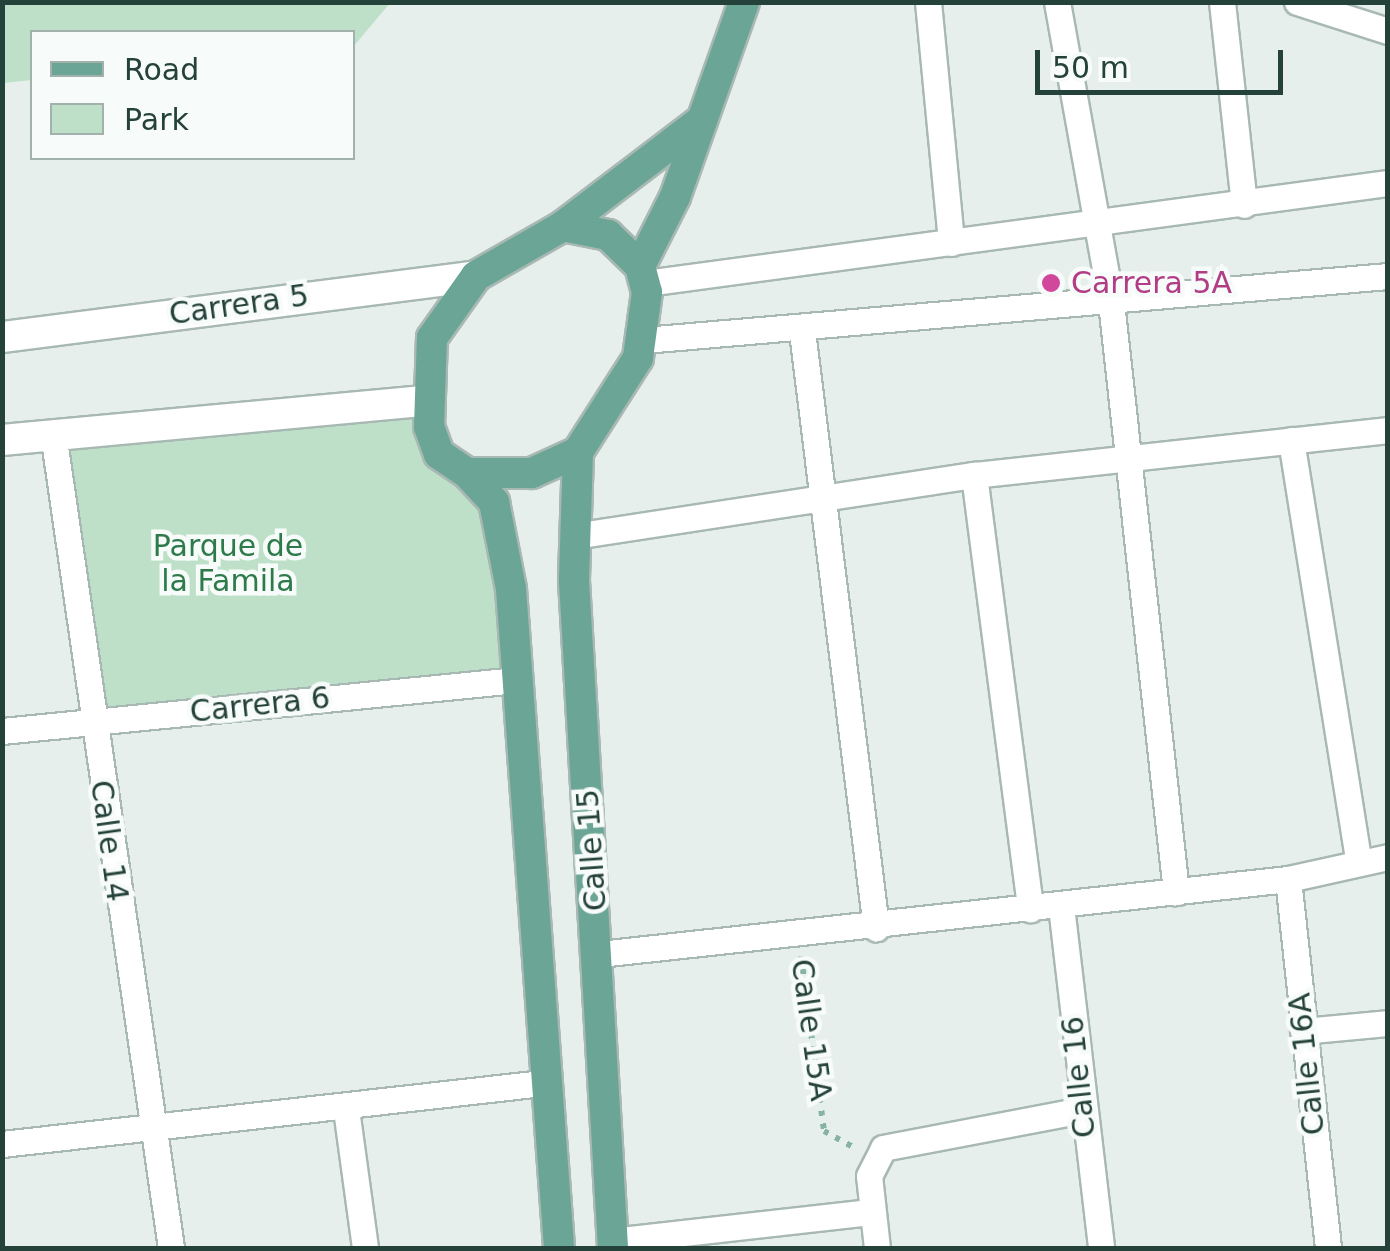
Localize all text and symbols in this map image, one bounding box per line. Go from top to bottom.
legend [30,30,355,160]
scale bar [1040,30,1288,92]
text: 50 m [1052,50,1129,85]
text: Road [124,52,199,87]
text: Park [124,102,189,137]
place label: Carrera 5A [1071,265,1232,301]
marker: Carrera 5A [1040,272,1062,294]
street label: Carrera 5 [167,277,311,333]
park label: Parque de la Famila [153,528,303,598]
street label: Carrera 6 [188,680,332,730]
street label: Calle 14 [83,778,135,904]
street label: Calle 15 [570,788,614,912]
street label: Calle 15A [783,957,839,1103]
street label: Calle 16A [1282,991,1332,1137]
street label: Calle 16 [1055,1014,1103,1140]

